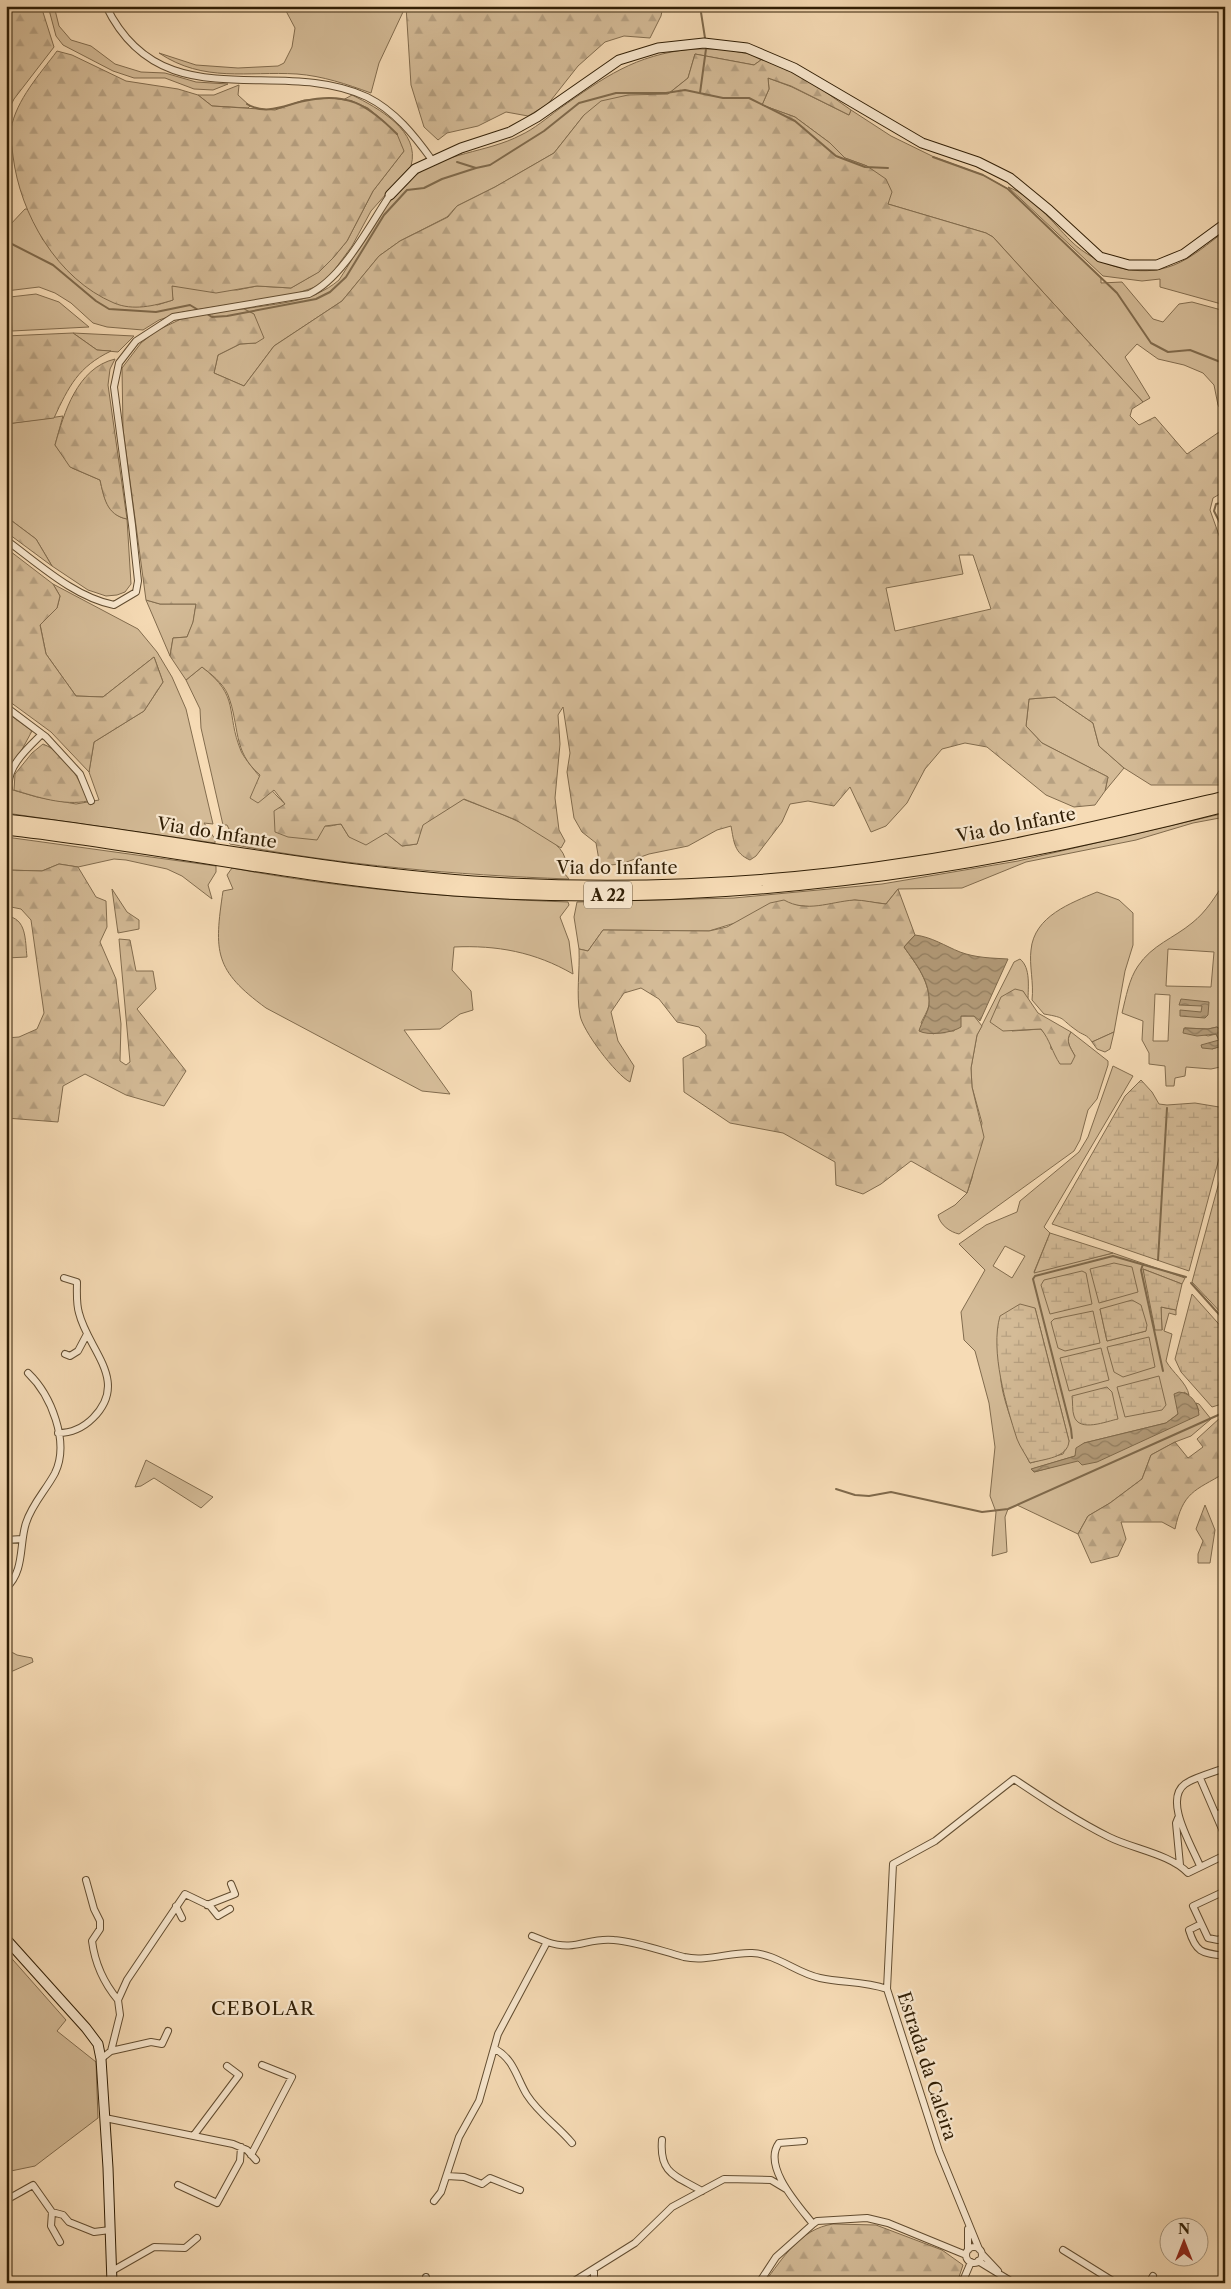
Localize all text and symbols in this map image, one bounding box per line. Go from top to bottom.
street label: Via do Infante [954,803,1077,848]
street label: Via do Infante [155,813,278,853]
street label: Via do Infante [555,857,678,879]
road number: A 22 [584,882,632,908]
street label: Estrada da Caleira [893,1989,962,2144]
district label: CEBOLAR [211,1997,315,2020]
north arrow [1158,2216,1208,2266]
text: N [1178,2220,1190,2238]

